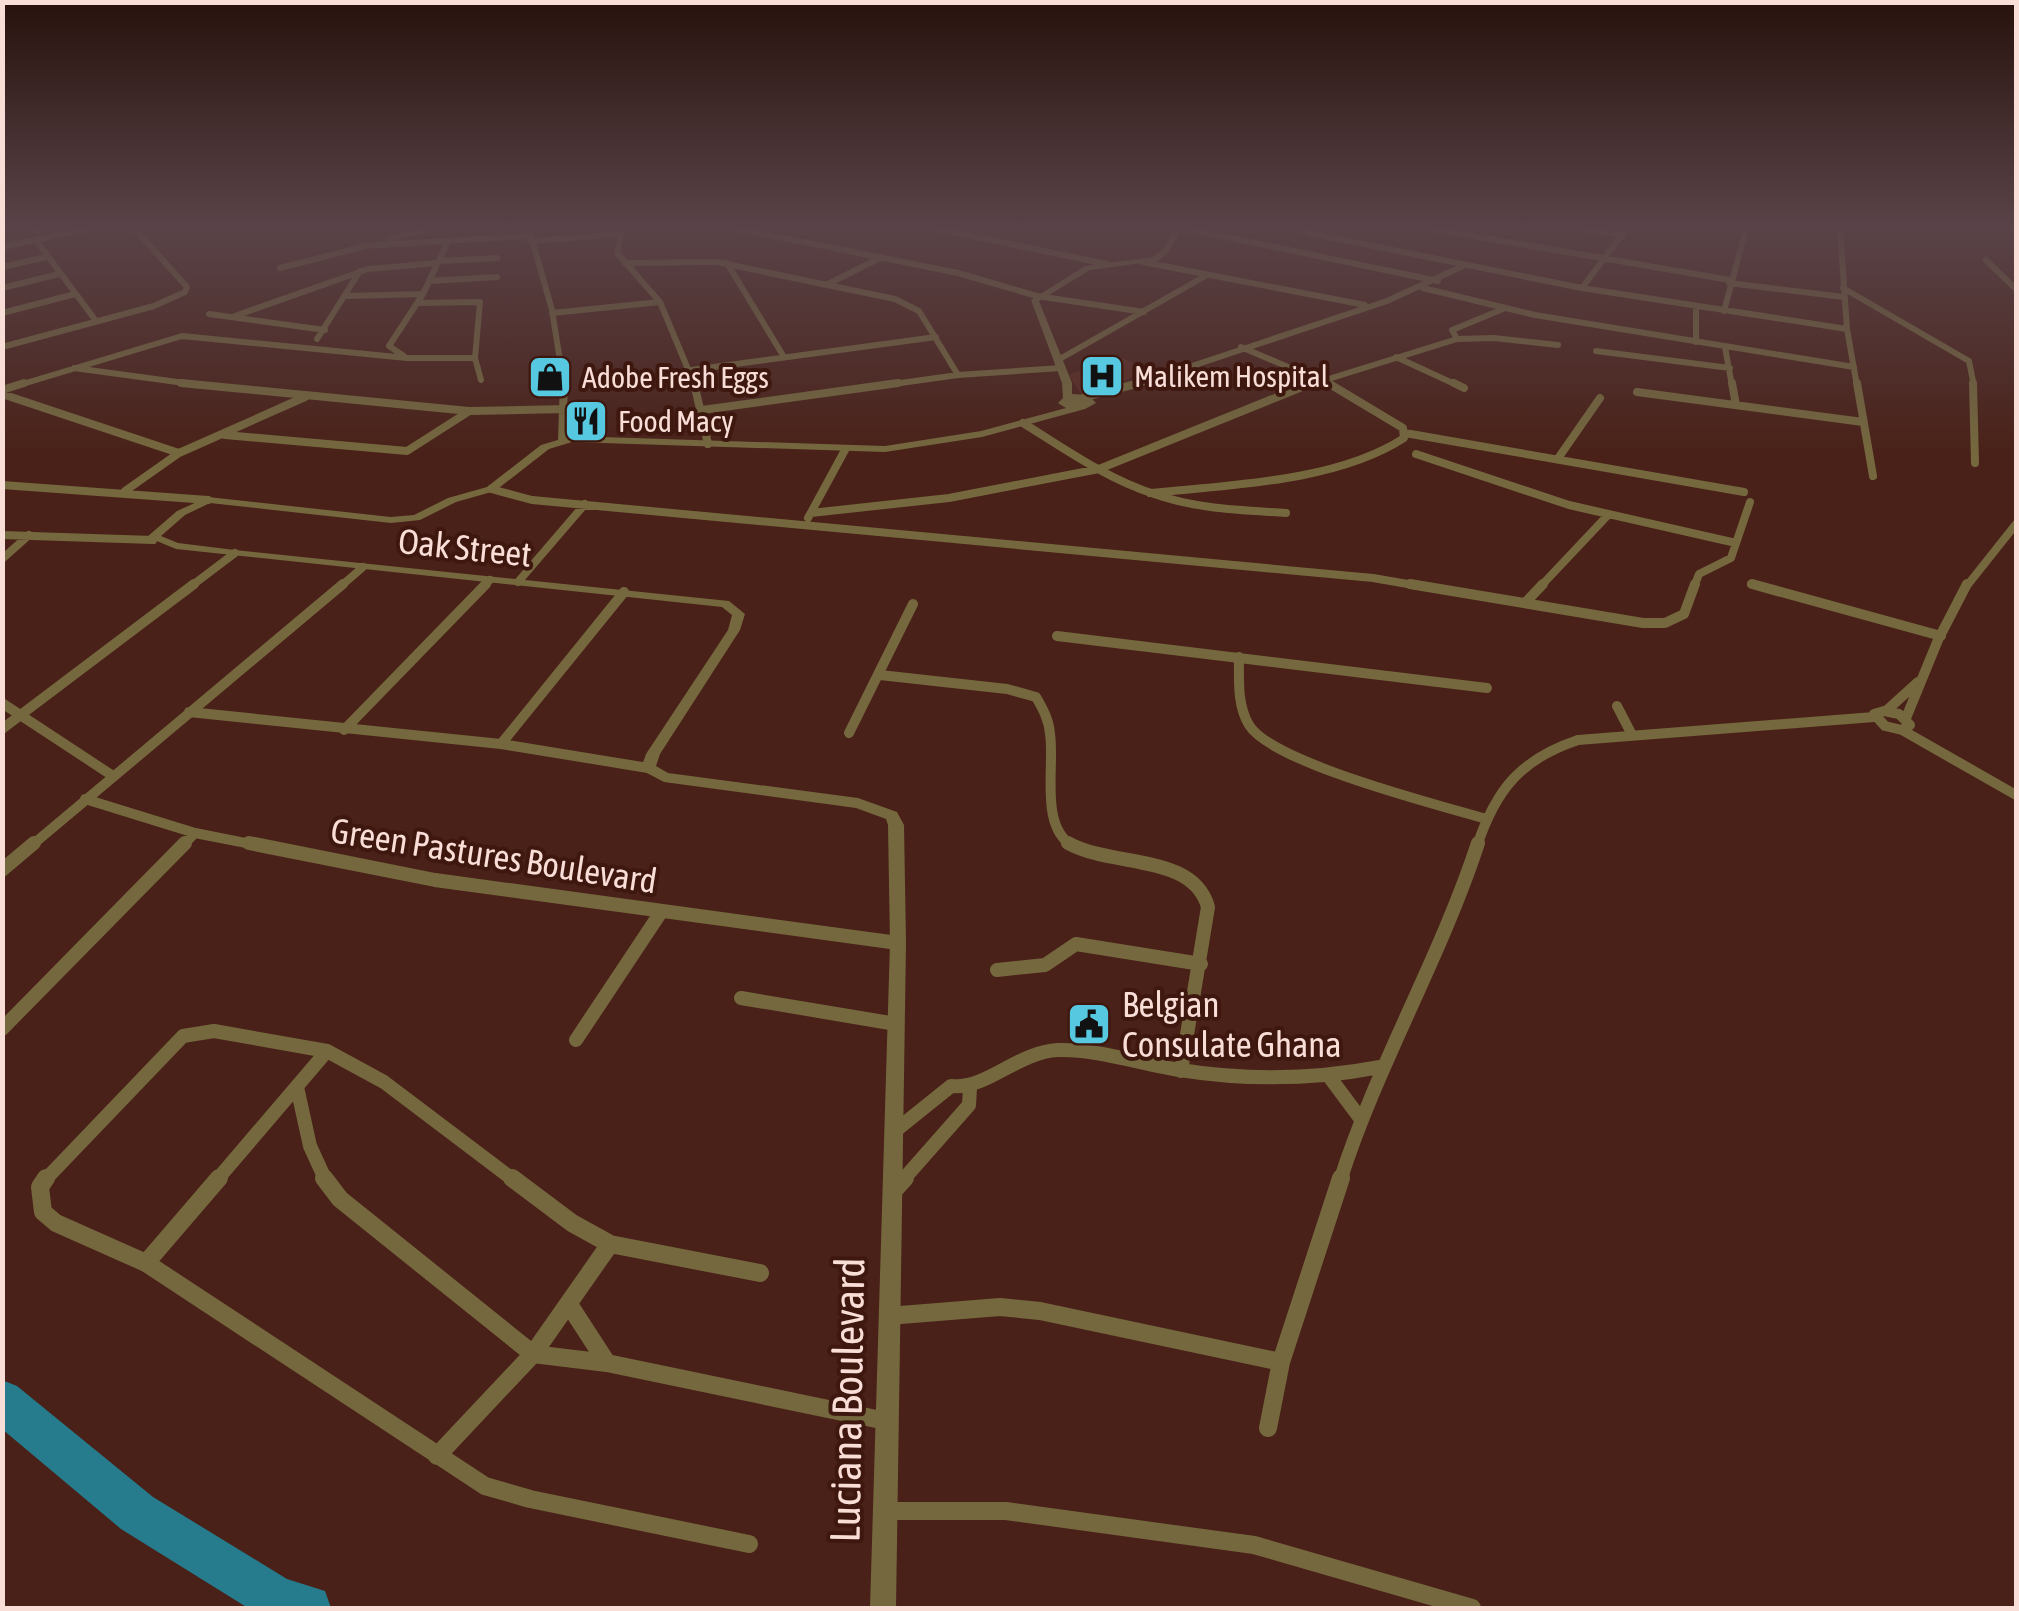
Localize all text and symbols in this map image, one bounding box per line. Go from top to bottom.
hospital icon: Malikem Hospital [1079,353,1125,399]
shop icon: Adobe Fresh Eggs [527,354,573,400]
place label: Malikem Hospital [1134,359,1329,393]
place label: Adobe Fresh Eggs [582,360,769,394]
restaurant icon: Food Macy [563,398,609,444]
place label: Food Macy [618,404,734,438]
street label: Oak Street [396,520,534,574]
street label: Green Pastures Boulevard [328,809,660,901]
place label: Belgian Consulate Ghana [1122,984,1341,1064]
public building icon: Belgian Consulate Ghana [1066,1001,1112,1047]
street label: Luciana Boulevard [821,1257,873,1543]

